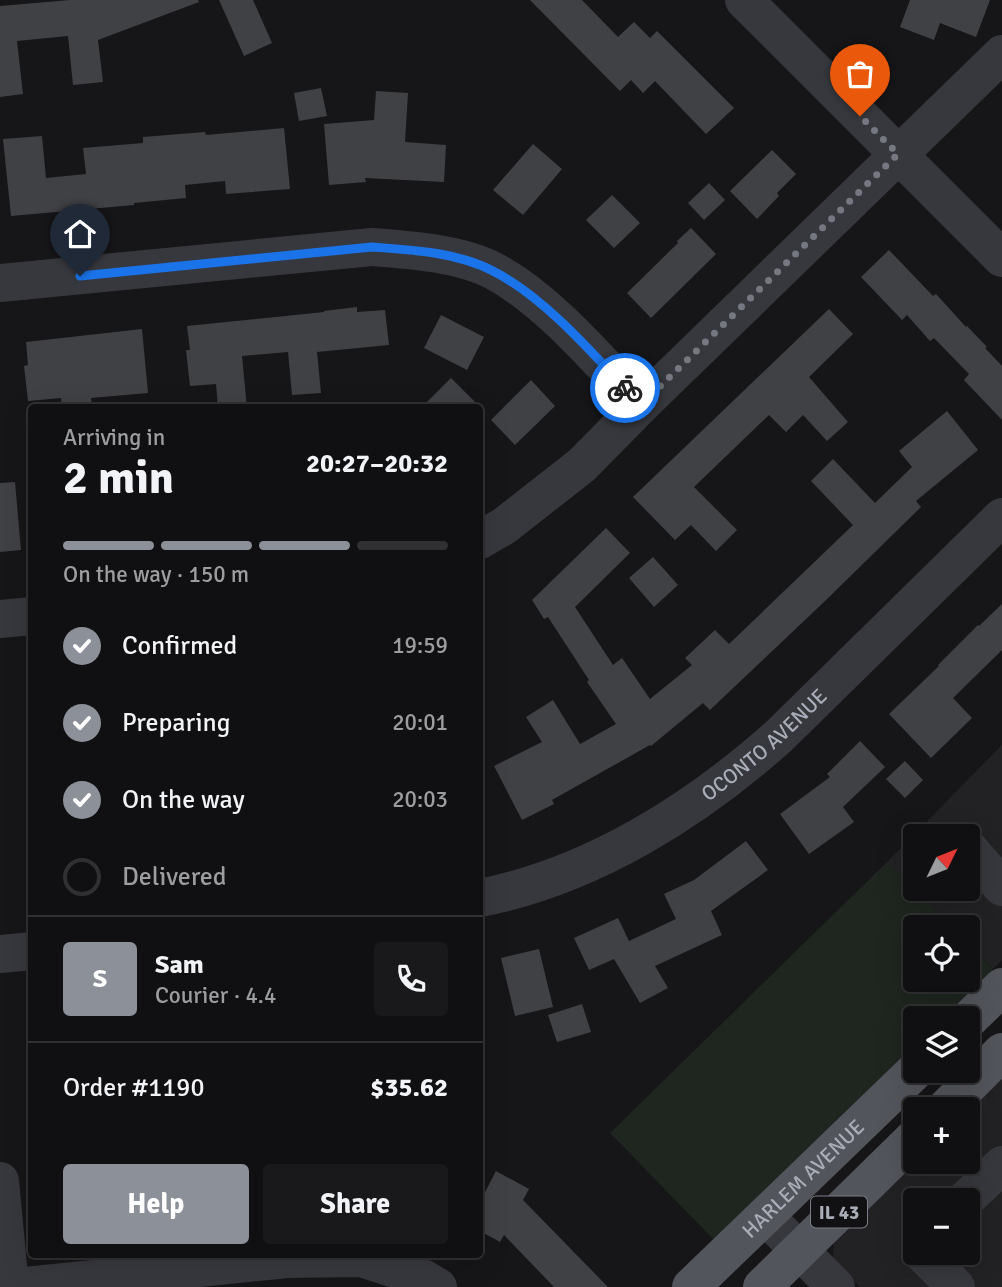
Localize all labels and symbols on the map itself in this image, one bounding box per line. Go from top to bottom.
pin [830,44,890,116]
pin [50,204,110,276]
courier [590,353,660,423]
street label: OCONTO AVENUE [696,683,833,807]
north arrow [903,824,980,901]
street label: HARLEM AVENUE [737,1114,870,1244]
road number: IL 43 [811,1196,867,1228]

